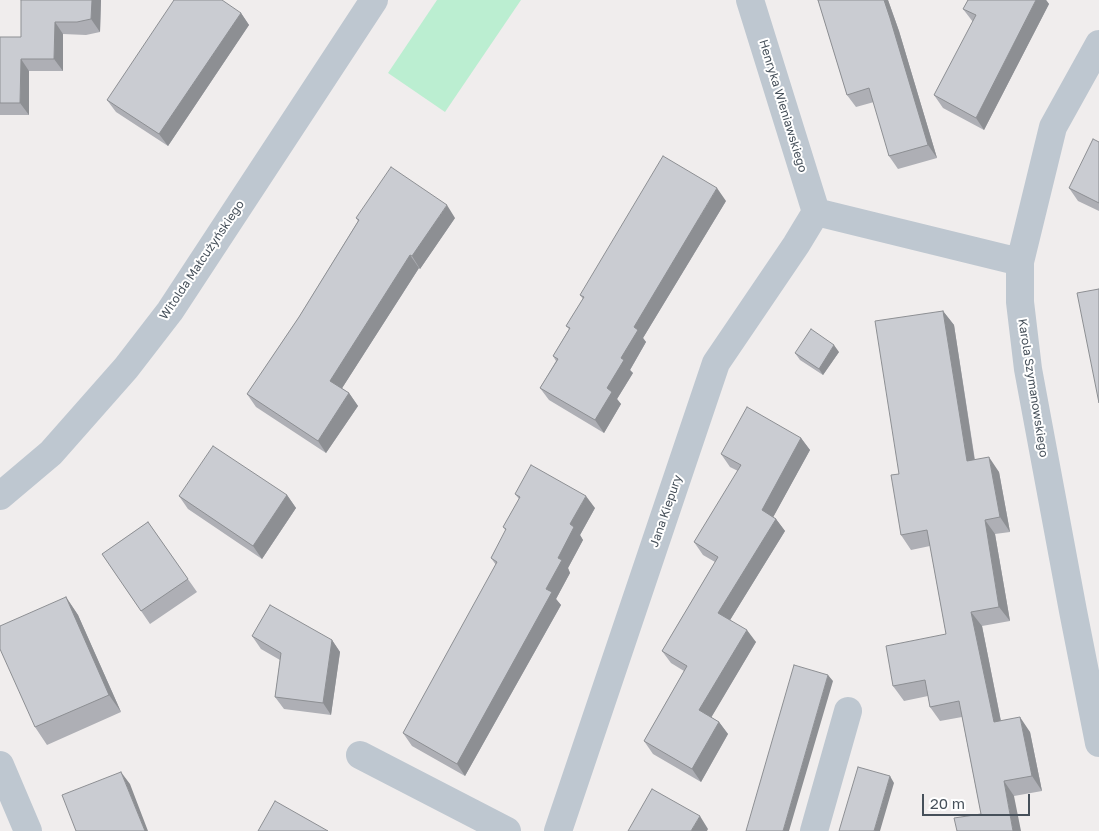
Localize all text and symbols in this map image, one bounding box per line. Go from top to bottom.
street label: Henryka Wieniawskiego [756,38,810,174]
street label: Witolda Małcużyńskiego [157,198,247,322]
street label: Karola Szymanowskiego [1015,318,1051,458]
street label: Jana Kiepury [647,473,685,549]
scale bar [924,784,1032,816]
text: 20 m [930,794,965,812]

